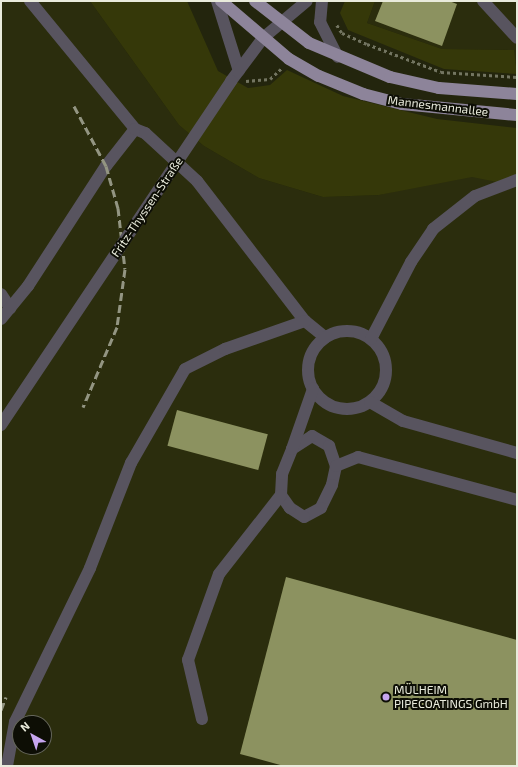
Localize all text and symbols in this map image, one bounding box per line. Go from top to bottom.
street label: Mannesmannallee [387,93,489,119]
street label: Fritz-Thyssen-Straße [108,154,186,260]
place label: MÜLHEIM PIPECOATINGS GmbH [394,683,508,711]
marker: MÜLHEIM PIPECOATINGS GmbH [381,692,391,702]
north arrow [12,715,52,755]
text: N [17,719,32,734]

